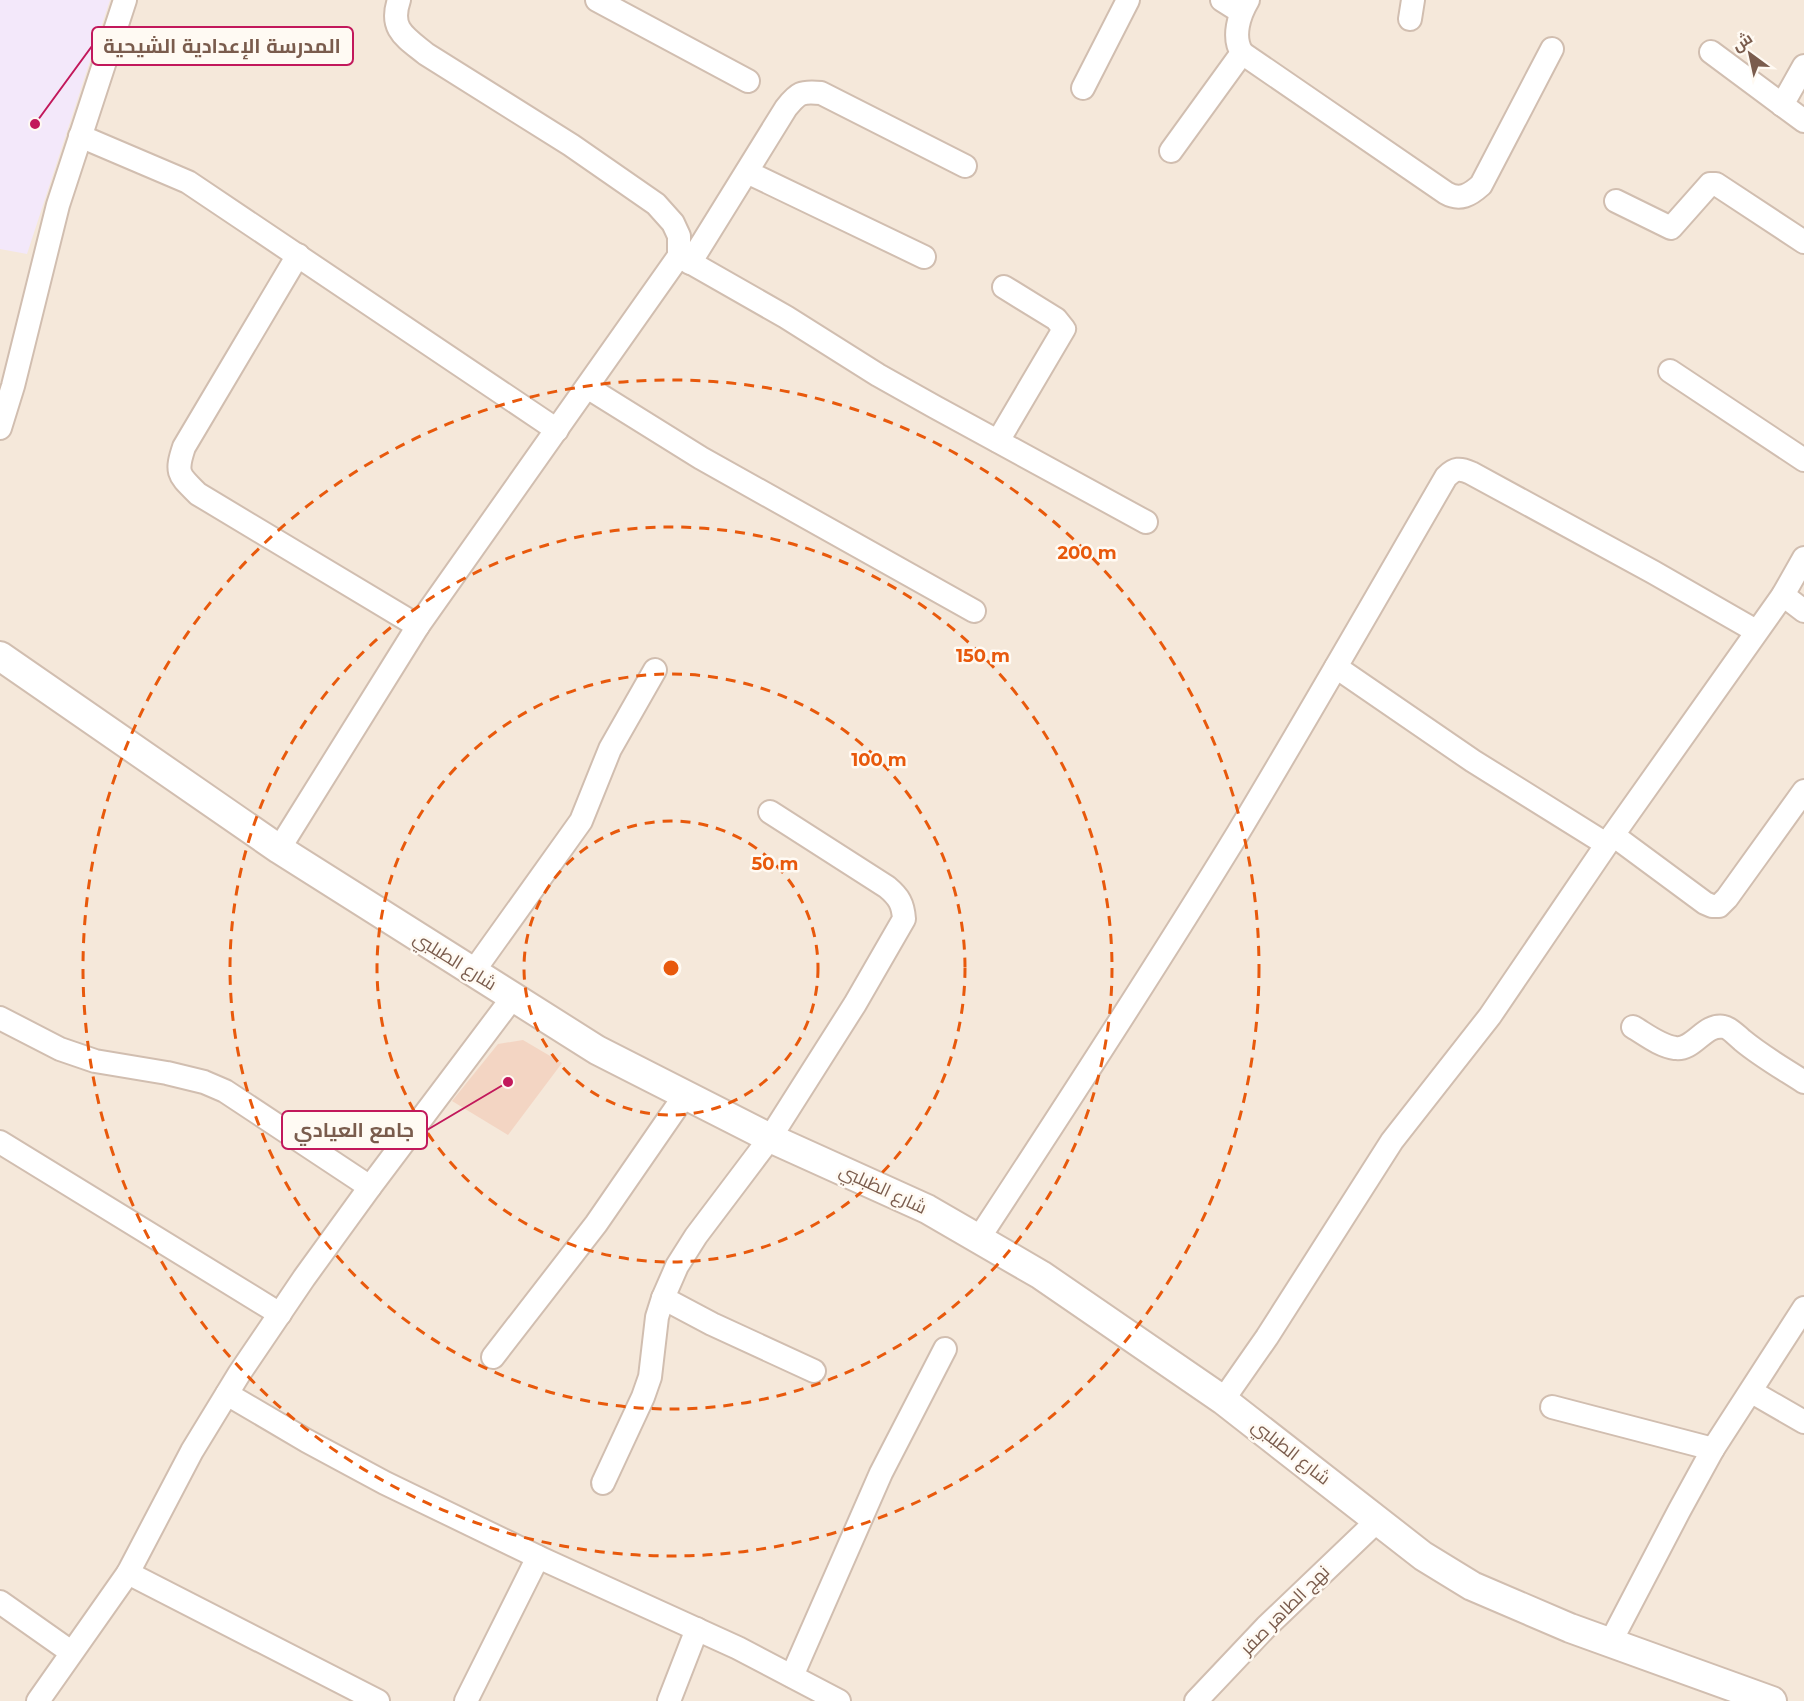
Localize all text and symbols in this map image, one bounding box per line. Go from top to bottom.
north arrow [1720,24,1780,84]
callout: المدرسة الإعدادية الشيحية [92,27,353,65]
text: ش [1728,28,1756,55]
text: المدرسة الإعدادية الشيحية [103,34,341,60]
text: 200 m [1057,542,1117,564]
text: 150 m [956,645,1010,667]
text: 100 m [851,749,907,771]
text: 50 m [752,853,798,875]
street label: شارع الطبلبي [408,927,501,998]
centre of rings [661,958,681,978]
callout: جامع العيادي [282,1111,427,1149]
text: جامع العيادي [294,1118,414,1146]
street label: شارع الطبلبي [835,1159,930,1221]
street label: شارع الطبلبي [1245,1414,1335,1492]
street label: نهج الطاهر صفر [1235,1561,1335,1661]

